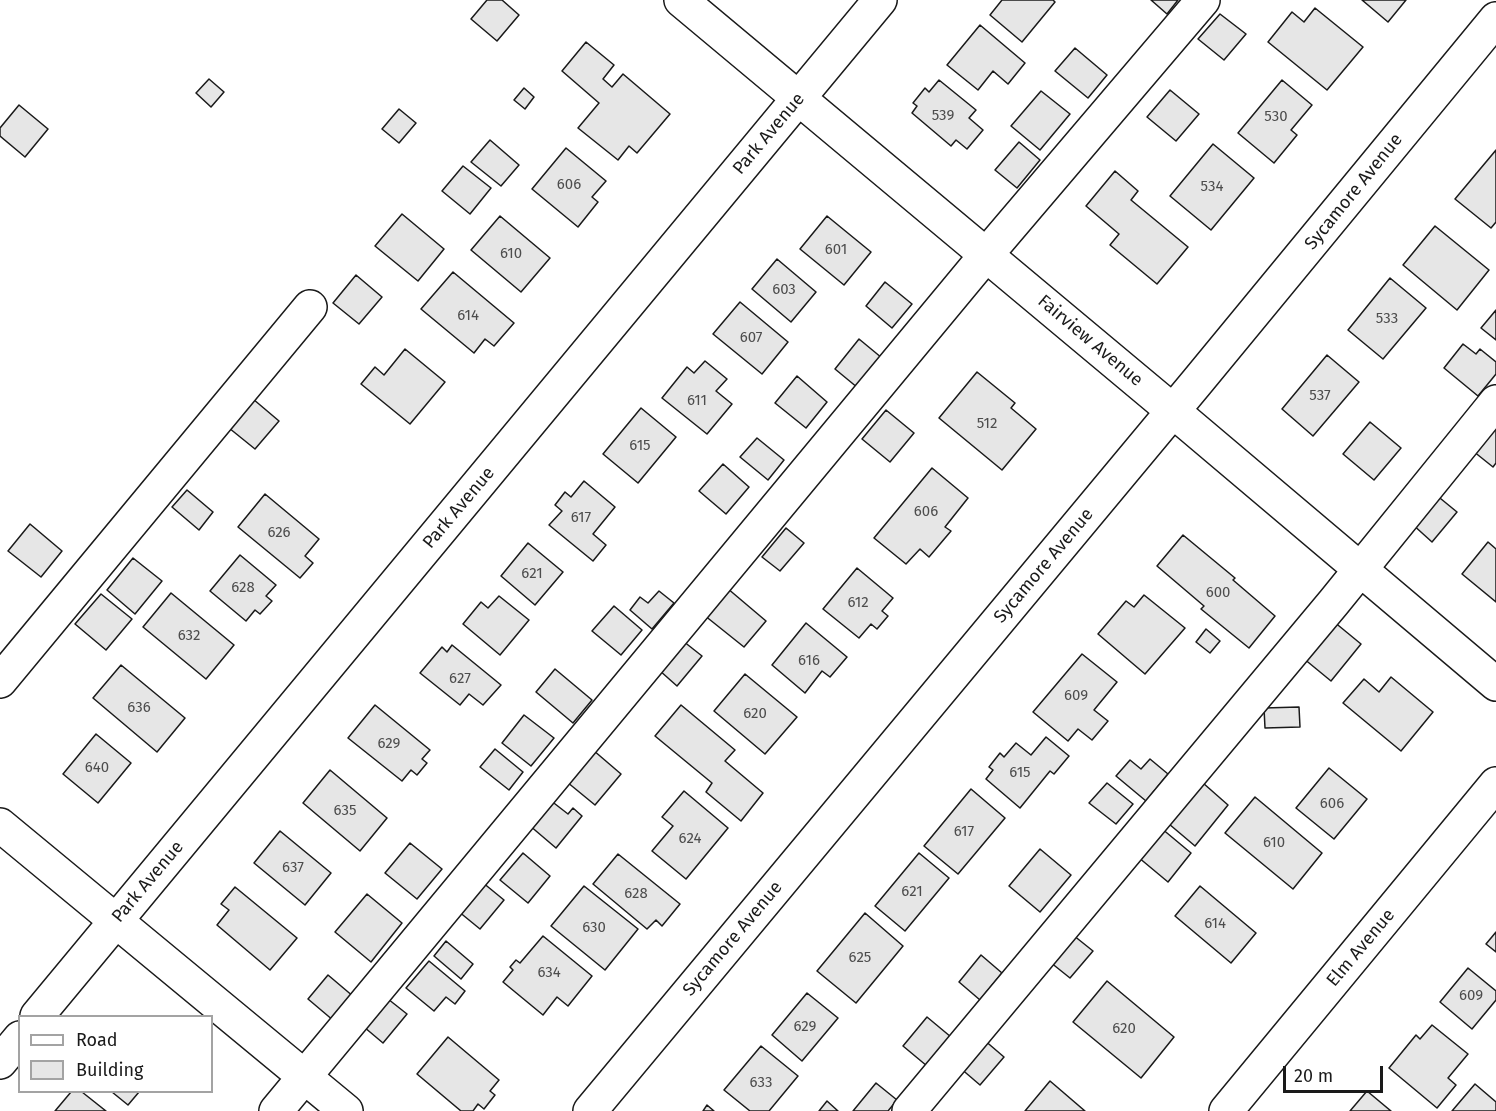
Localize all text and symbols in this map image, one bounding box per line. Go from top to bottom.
street label: Park Avenue [729,89,809,179]
house number: 539 [932,107,954,125]
house number: 530 [1264,108,1288,126]
street label: Sycamore Avenue [1301,130,1407,254]
house number: 606 [557,176,581,194]
house number: 534 [1201,178,1223,196]
house number: 601 [825,241,847,259]
house number: 610 [500,245,522,263]
house number: 603 [772,281,796,299]
street label: Fairview Avenue [1033,291,1147,391]
house number: 614 [457,307,479,325]
house number: 533 [1376,310,1398,328]
house number: 607 [740,329,762,347]
house number: 537 [1309,387,1331,405]
house number: 611 [687,392,707,410]
house number: 512 [977,415,997,433]
house number: 615 [629,437,651,455]
street label: Park Avenue [419,463,499,553]
house number: 606 [914,503,938,521]
street label: Sycamore Avenue [990,504,1098,628]
house number: 617 [571,509,591,527]
house number: 626 [267,524,291,542]
house number: 621 [521,565,543,583]
house number: 628 [231,579,255,597]
house number: 600 [1206,584,1230,602]
house number: 612 [847,594,869,612]
house number: 632 [178,627,200,645]
house number: 616 [798,652,820,670]
house number: 627 [449,670,471,688]
house number: 609 [1064,687,1088,705]
house number: 636 [127,699,151,717]
house number: 620 [743,705,767,723]
house number: 629 [378,735,400,753]
house number: 640 [85,759,109,777]
house number: 615 [1009,764,1031,782]
house number: 606 [1320,795,1344,813]
house number: 635 [334,802,356,820]
house number: 617 [954,823,974,841]
house number: 624 [679,830,701,848]
house number: 610 [1263,834,1285,852]
street label: Park Avenue [108,837,188,927]
house number: 637 [282,859,304,877]
street label: Sycamore Avenue [679,877,787,1001]
house number: 621 [901,883,923,901]
house number: 628 [624,885,648,903]
street label: Elm Avenue [1322,905,1400,991]
house number: 614 [1204,915,1226,933]
house number: 630 [582,919,606,937]
house number: 625 [849,949,871,967]
house number: 634 [537,964,561,982]
house number: 609 [1459,987,1483,1005]
legend [18,1015,213,1093]
house number: 629 [794,1018,816,1036]
house number: 620 [1112,1020,1136,1038]
text: Road [76,1029,118,1051]
scale bar [1286,1054,1386,1092]
text: Building [76,1059,143,1081]
text: 20 m [1294,1065,1333,1087]
house number: 633 [750,1074,772,1092]

